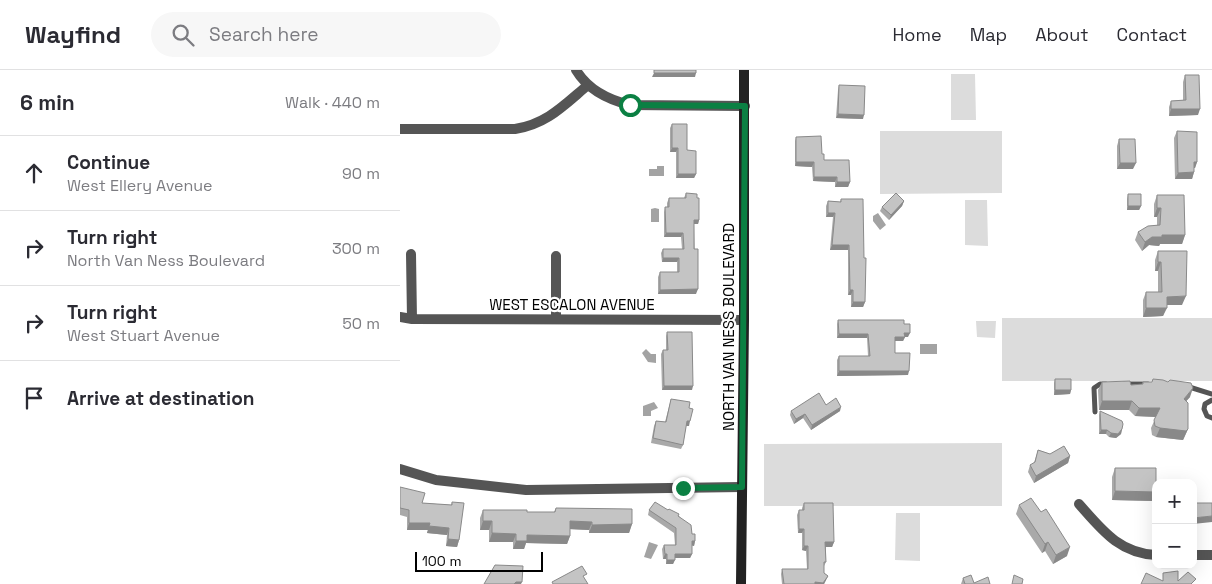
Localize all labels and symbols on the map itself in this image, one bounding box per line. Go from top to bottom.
route start [619,94,642,117]
street label: NORTH VAN NESS BOULEVARD [719,223,738,431]
street label: WEST ESCALON AVENUE [489,295,655,314]
route end [672,477,695,500]
scale bar [415,549,542,572]

